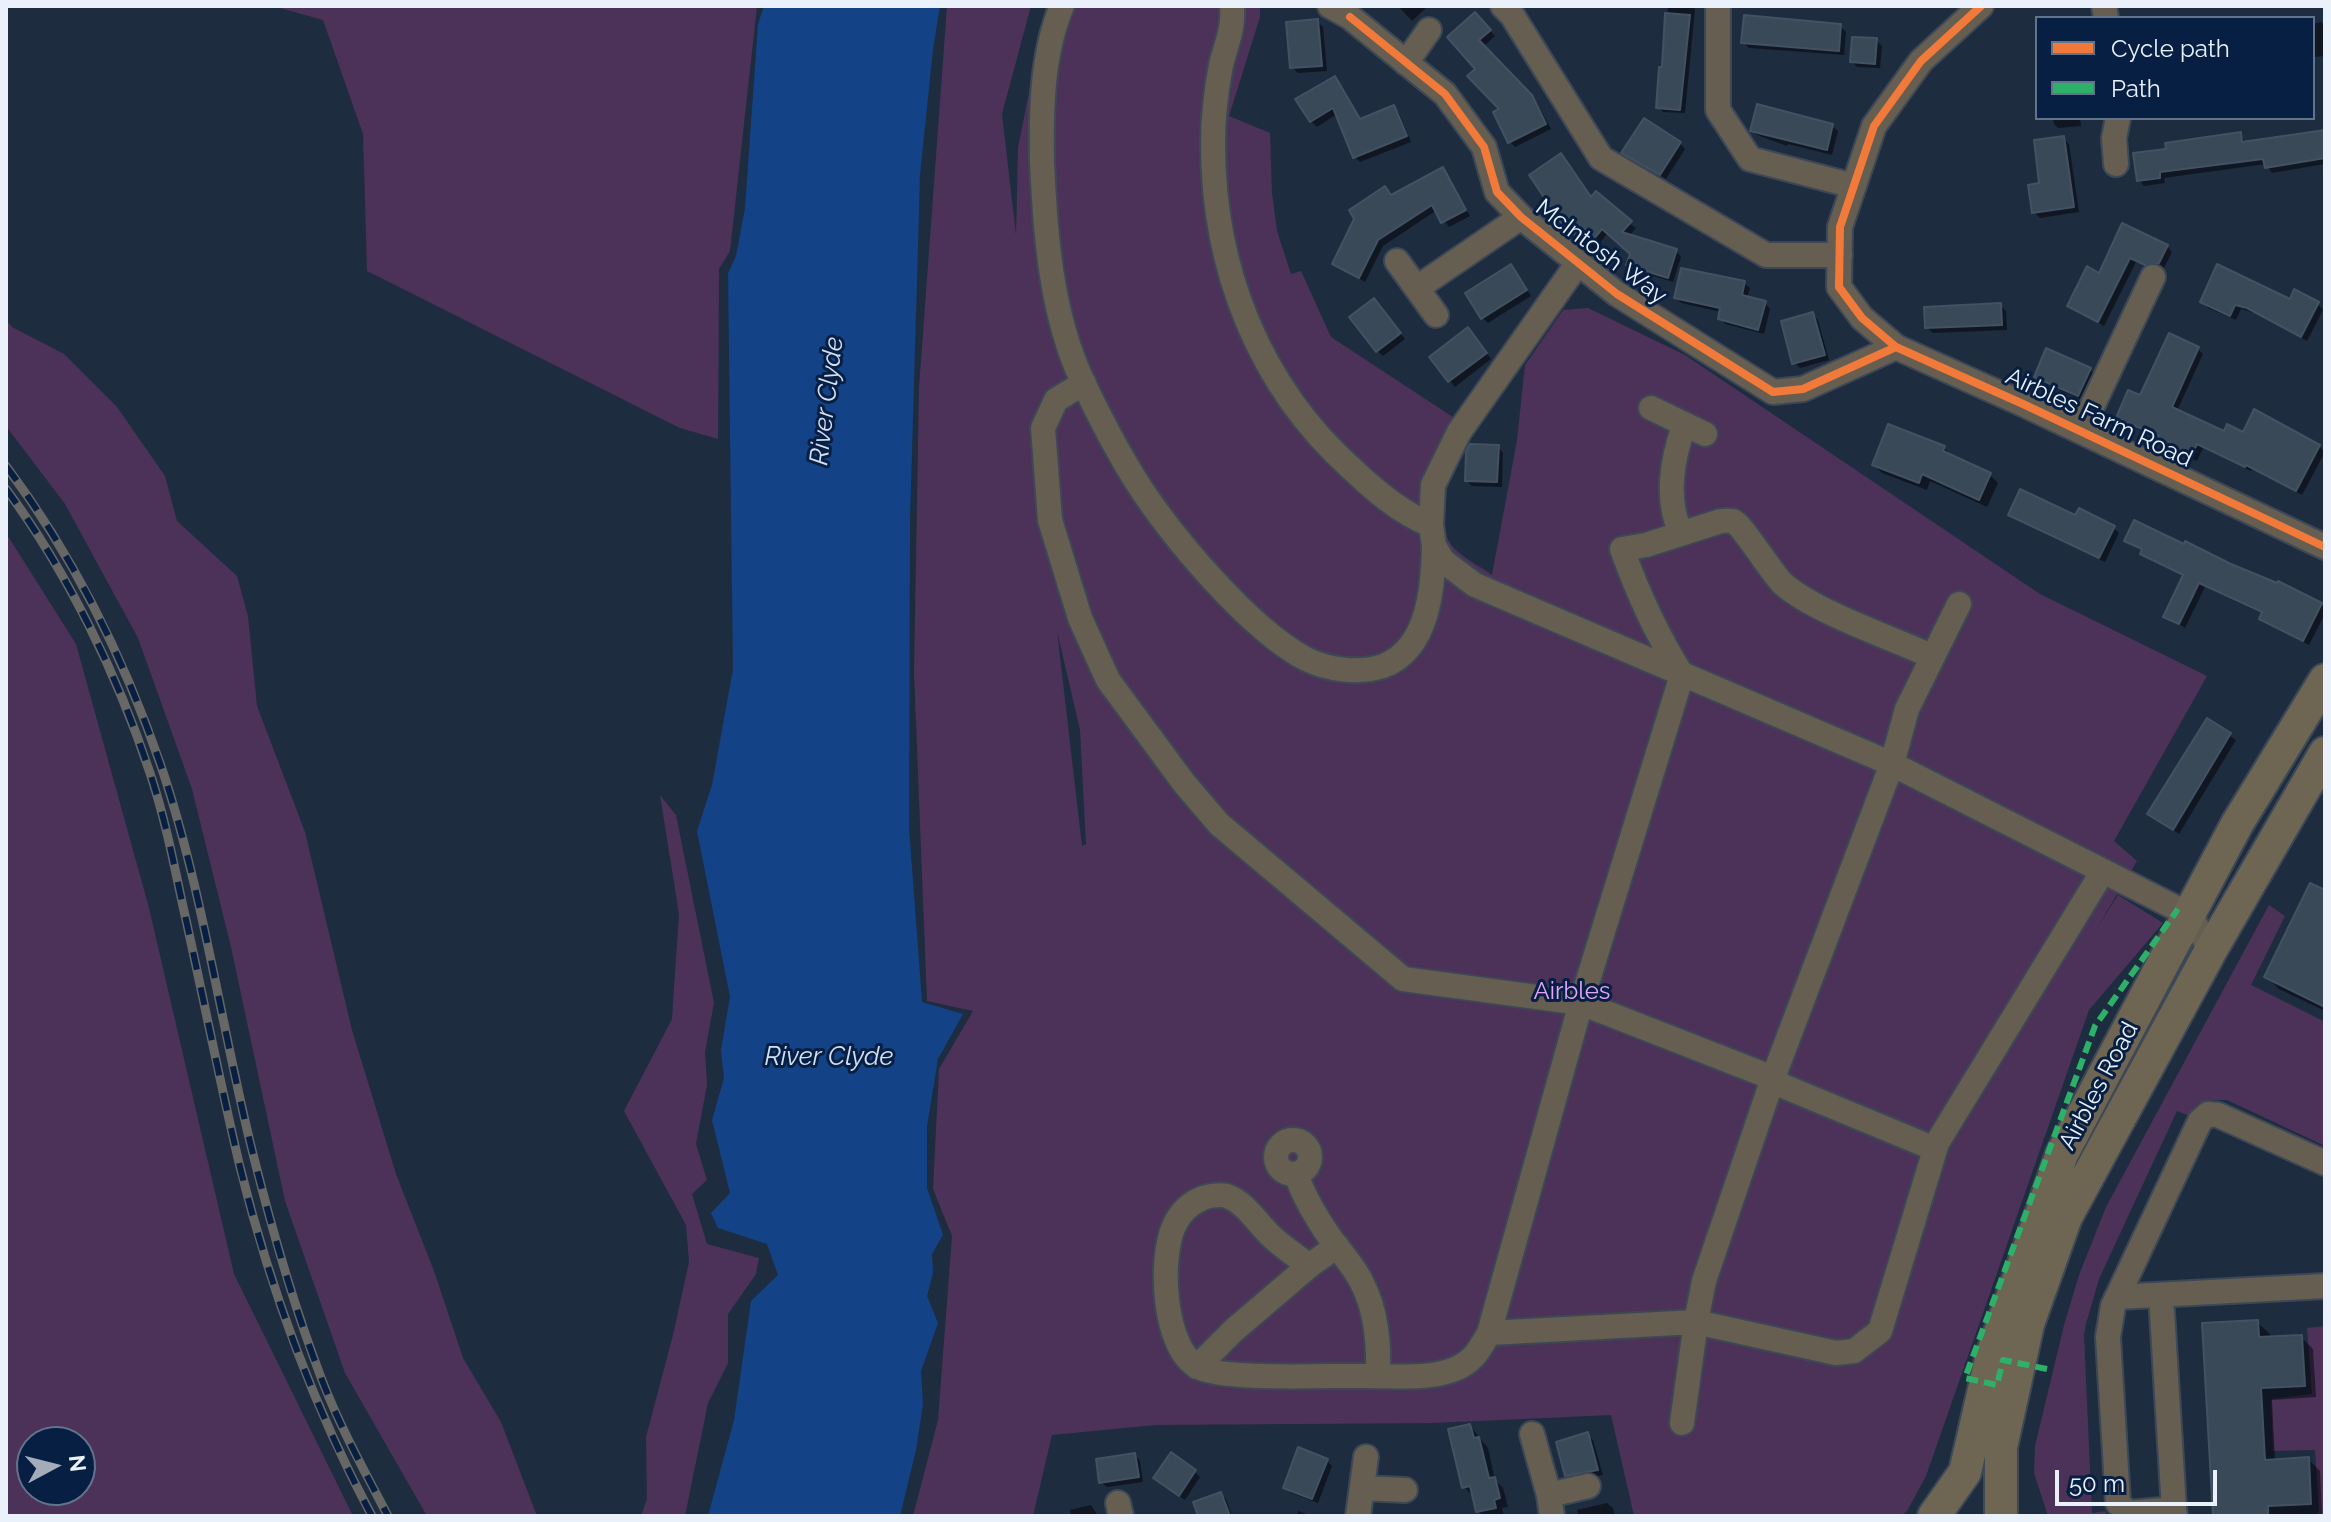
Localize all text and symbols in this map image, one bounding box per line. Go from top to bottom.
legend [2035,16,2315,120]
text: Cycle path [2111,34,2230,63]
text: Path [2111,74,2161,103]
street label: McIntosh Way [1530,193,1672,311]
water label: River Clyde [804,335,850,467]
street label: Airbles Farm Road [2001,362,2197,474]
park label: Airbles [1534,978,1610,1006]
street label: Airbles Road [2053,1017,2145,1155]
water label: River Clyde [765,1041,893,1073]
north arrow [16,1426,96,1506]
text: N [64,1453,92,1473]
scale bar [2059,1454,2221,1504]
text: 50 m [2069,1469,2125,1498]

